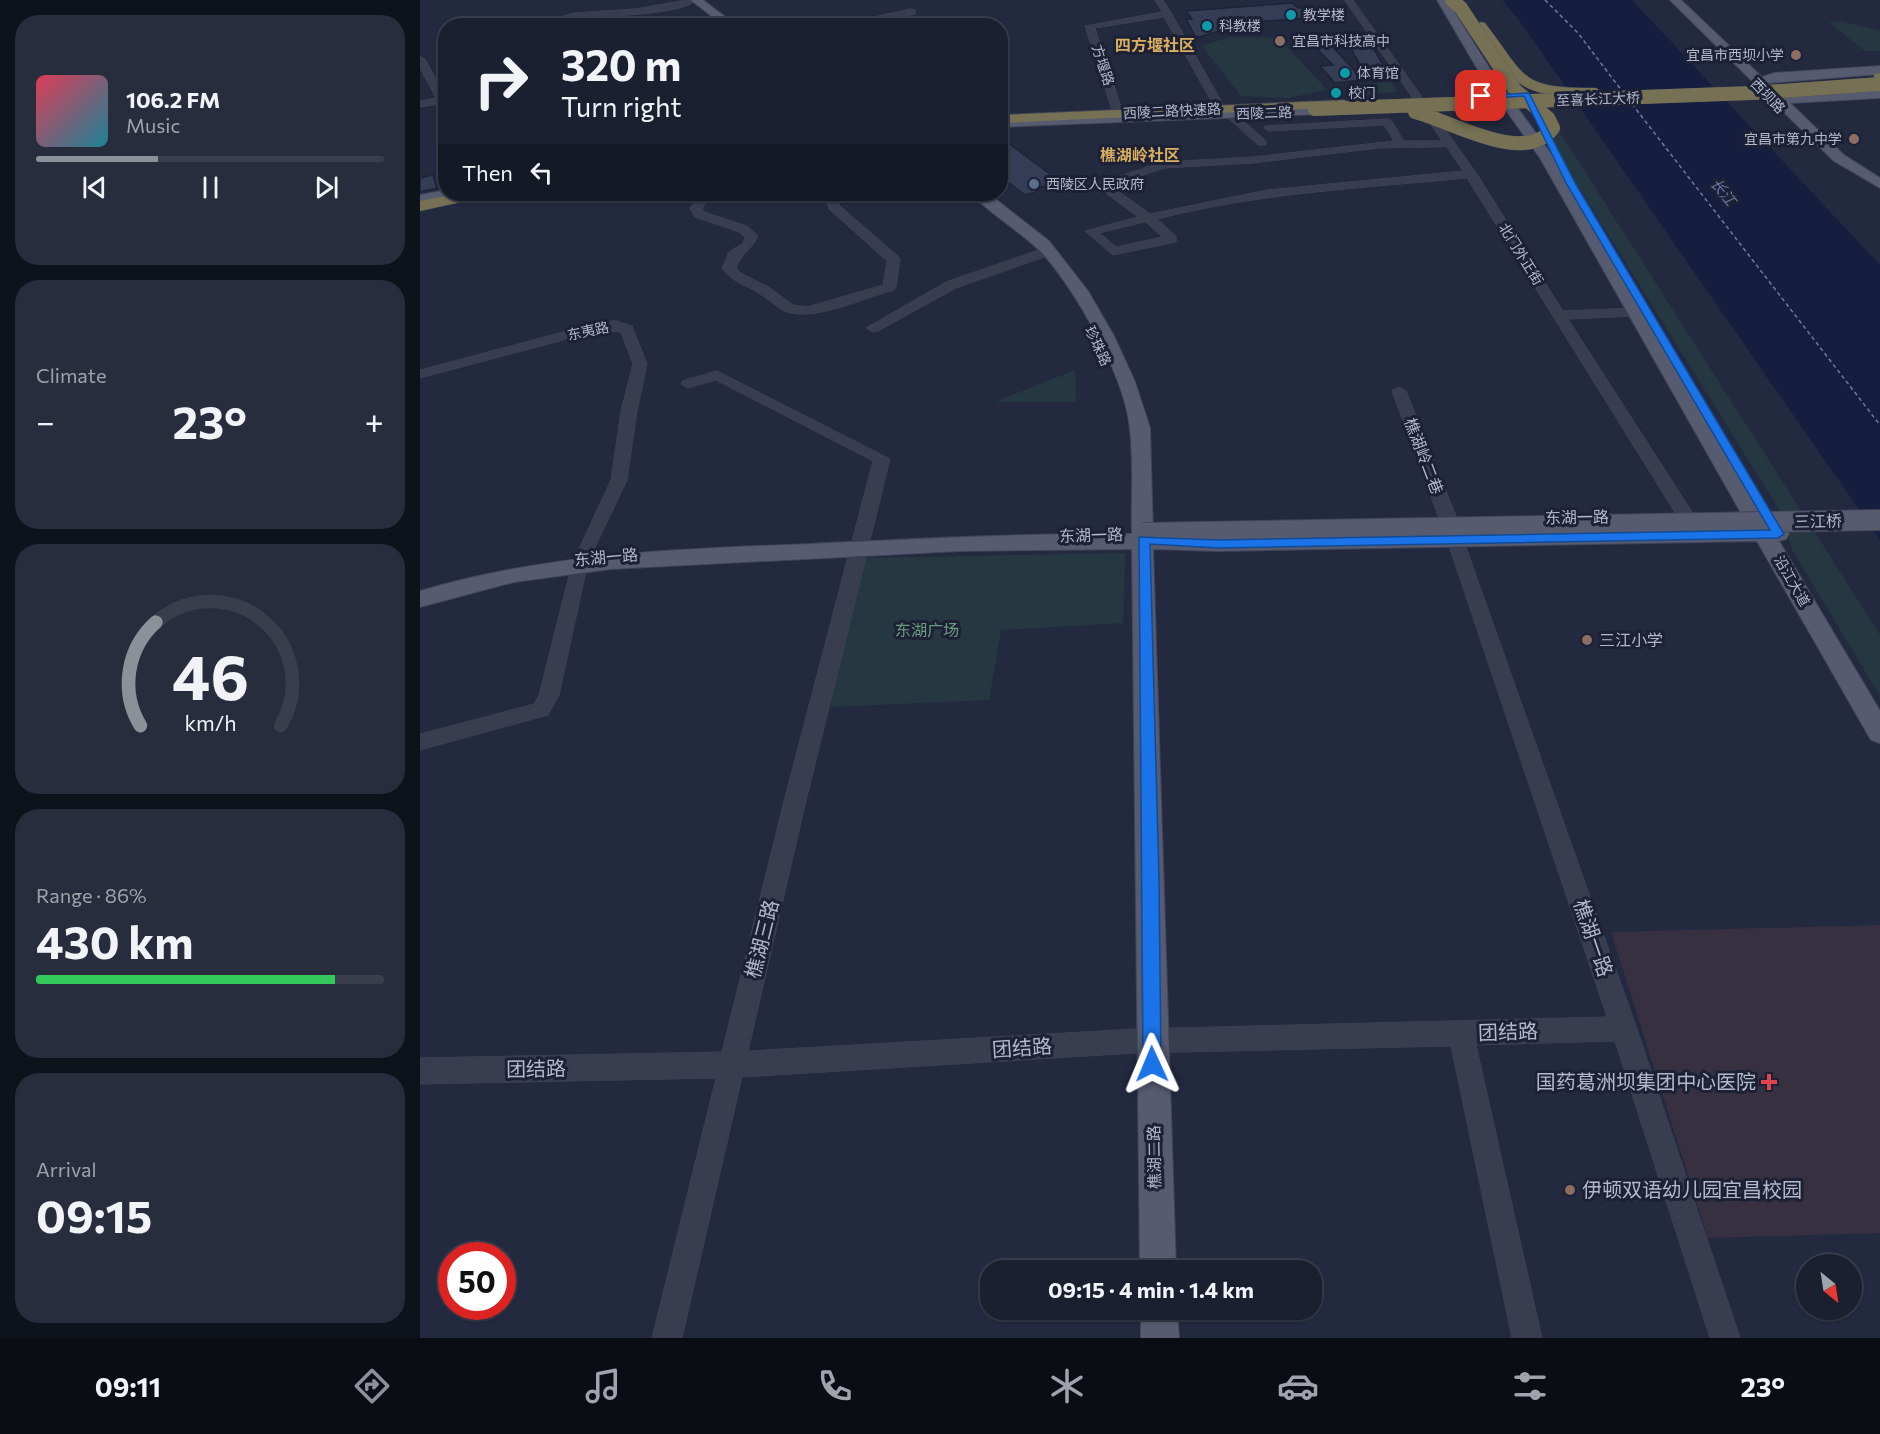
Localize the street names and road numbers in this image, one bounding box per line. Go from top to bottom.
street label: 方堰路 [1089,42,1118,87]
street label: 西坝路 [1748,75,1789,117]
street label: 至喜长江大桥 [1556,89,1640,108]
street label: 西陵二路快速路 [1123,99,1221,122]
street label: 西陵二路 [1236,103,1292,122]
street label: 北门外正街 [1496,220,1547,288]
street label: 东夷路 [566,318,610,343]
street label: 珍珠路 [1082,323,1115,368]
street label: 樵湖岭二巷 [1401,415,1448,497]
street label: 东湖一路 [1545,506,1609,527]
street label: 三江桥 [1794,511,1842,530]
street label: 东湖一路 [1059,524,1123,545]
street label: 东湖一路 [573,544,639,569]
street label: 沿江大道 [1771,552,1814,609]
street label: 樵湖一路 [1570,896,1618,979]
street label: 樵湖三路 [740,897,782,980]
street label: 团结路 [1478,1018,1538,1044]
street label: 团结路 [991,1033,1053,1061]
street label: 团结路 [506,1055,566,1081]
street label: 樵湖二路 [1143,1125,1164,1189]

